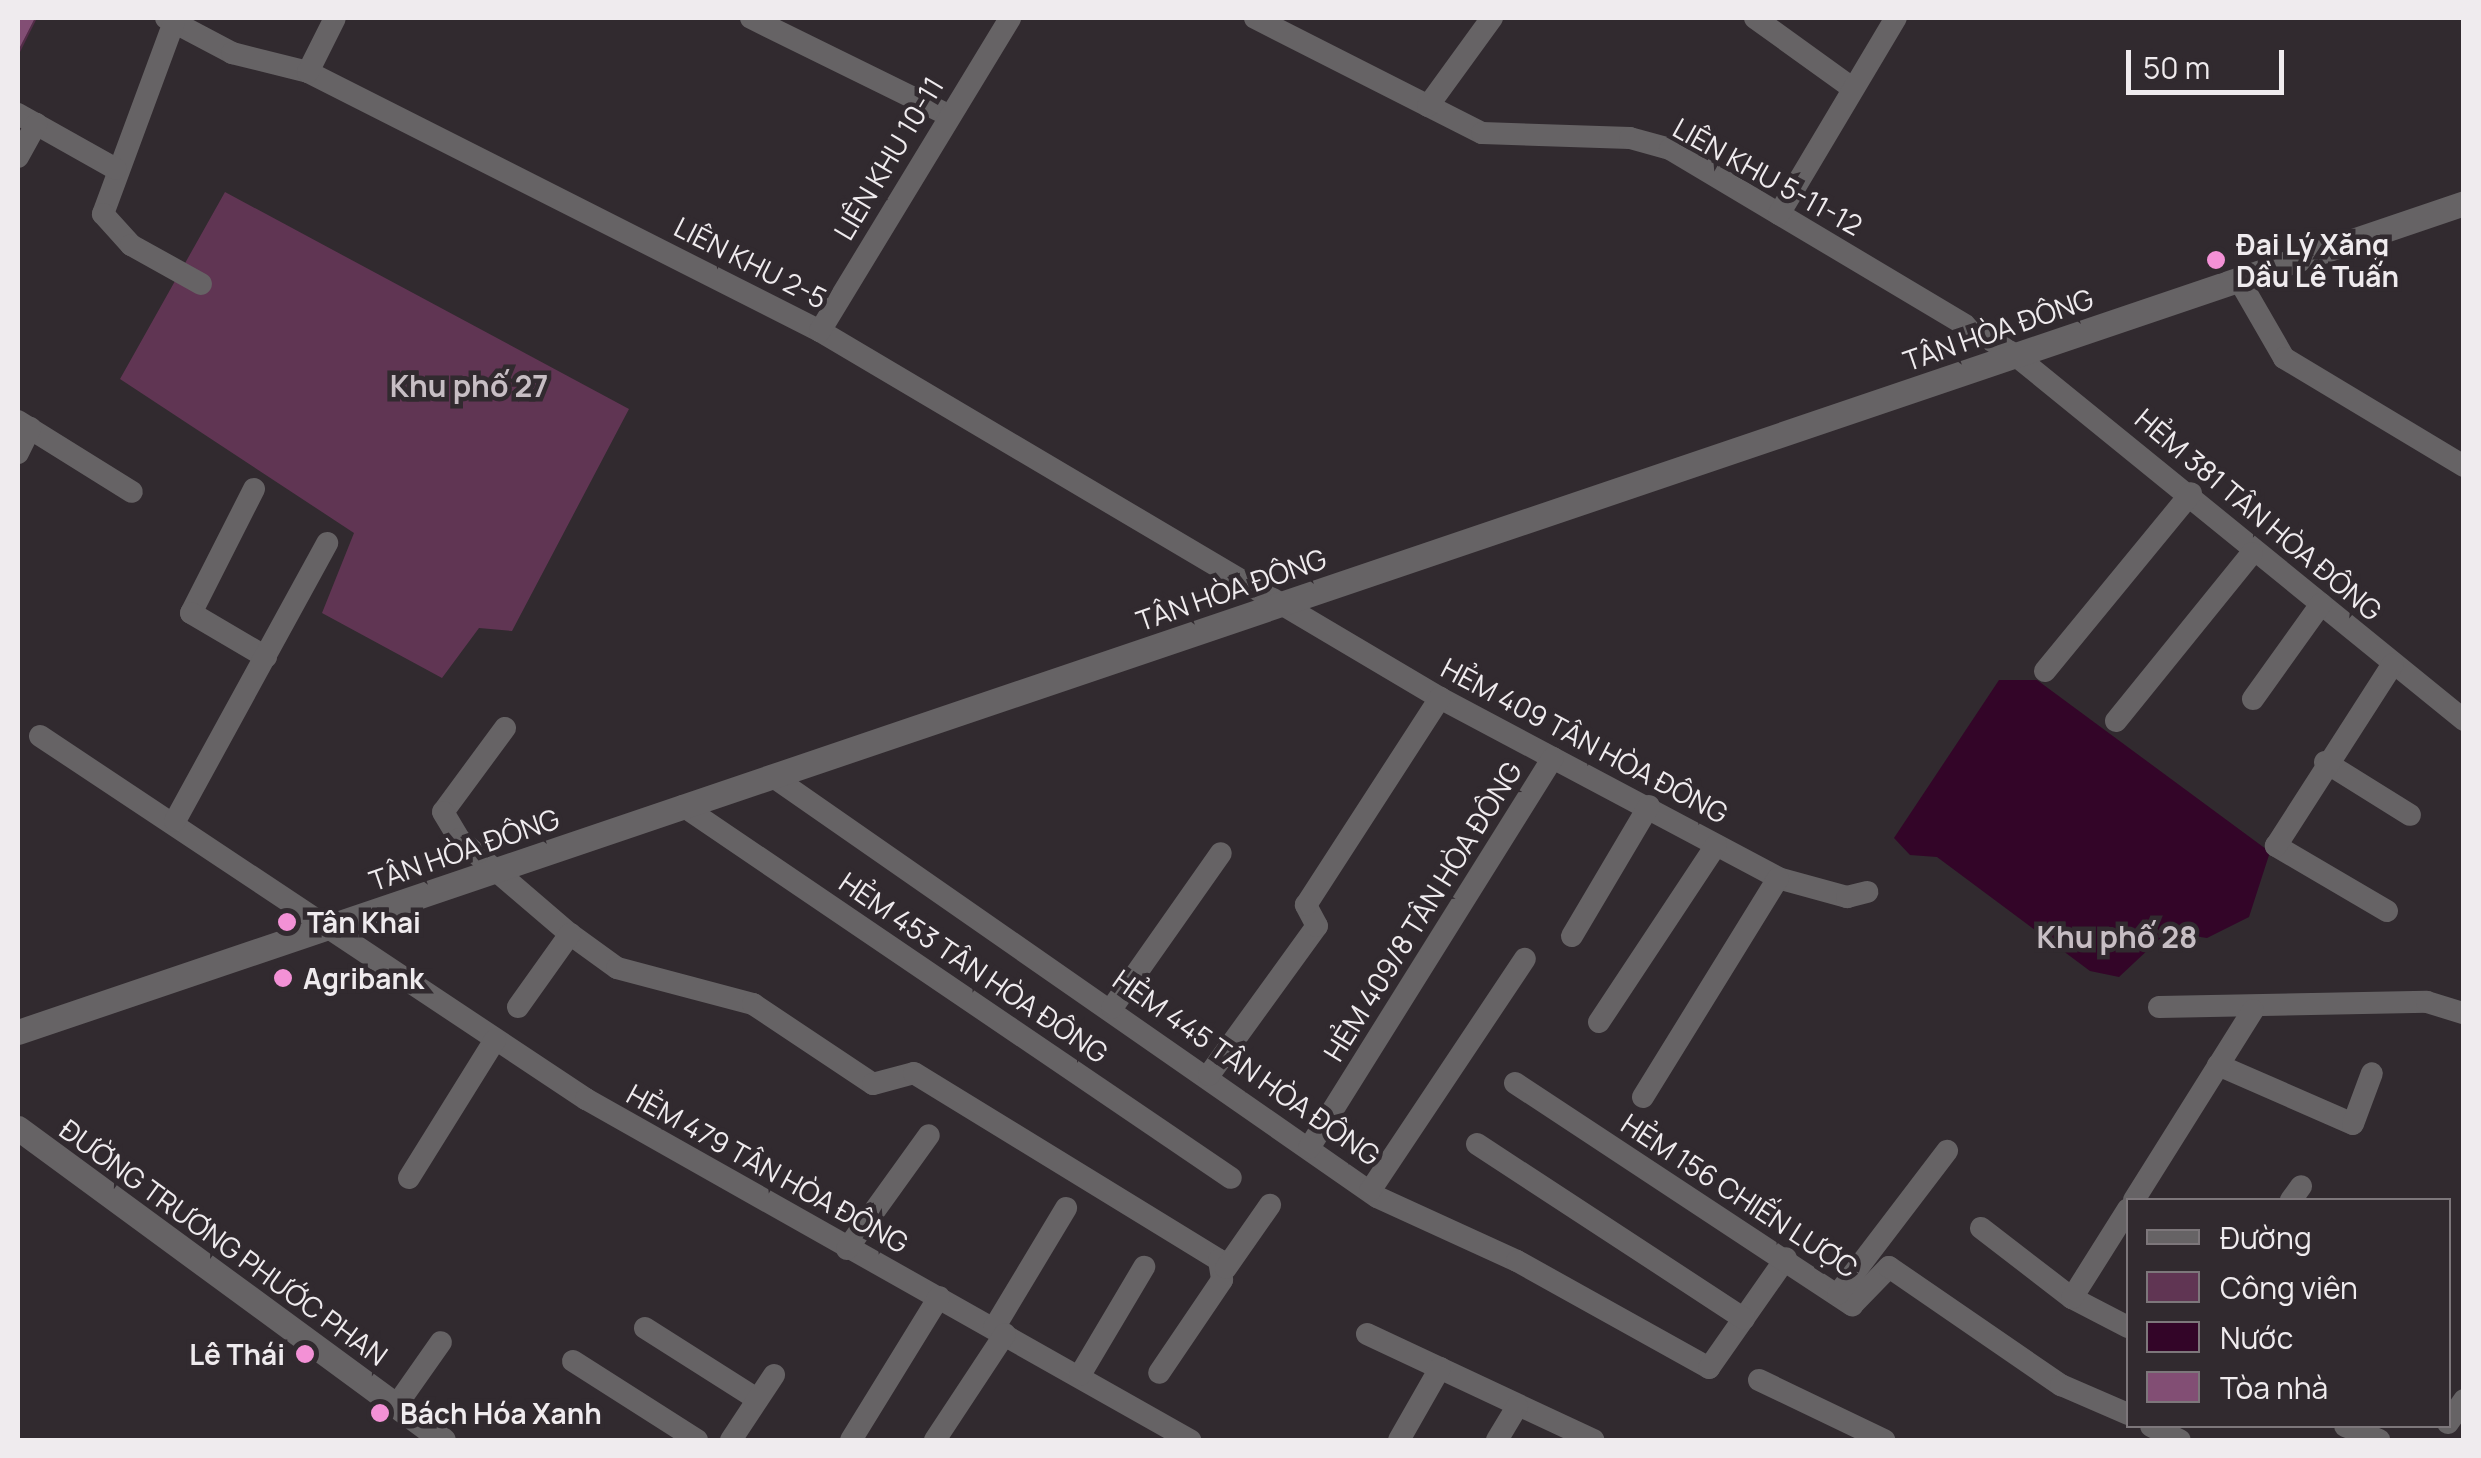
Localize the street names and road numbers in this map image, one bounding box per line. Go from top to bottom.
street label: LIÊN KHU 10-11 [826,70,950,246]
street label: LIÊN KHU 5-11-12 [1668,110,1868,242]
street label: LIÊN KHU 2-5 [669,209,833,315]
street label: TÂN HÒA ĐÔNG [1899,281,2097,377]
street label: HẺM 381 TÂN HÒA ĐÔNG [2129,401,2389,627]
street label: TÂN HÒA ĐÔNG [1132,541,1330,637]
street label: HẺM 409 TÂN HÒA ĐÔNG [1436,650,1734,830]
street label: HẺM 409/8 TÂN HÒA ĐÔNG [1316,755,1528,1067]
street label: TÂN HÒA ĐÔNG [365,801,563,897]
street label: HẺM 453 TÂN HÒA ĐÔNG [833,865,1115,1069]
street label: HẺM 445 TÂN HÒA ĐÔNG [1107,962,1387,1172]
street label: HẺM 479 TÂN HÒA ĐÔNG [621,1077,915,1259]
street label: HẺM 156 CHIẾN LƯỢC [1616,1106,1864,1284]
street label: ĐƯỜNG TRƯƠNG PHƯỚC PHAN [54,1112,394,1372]

